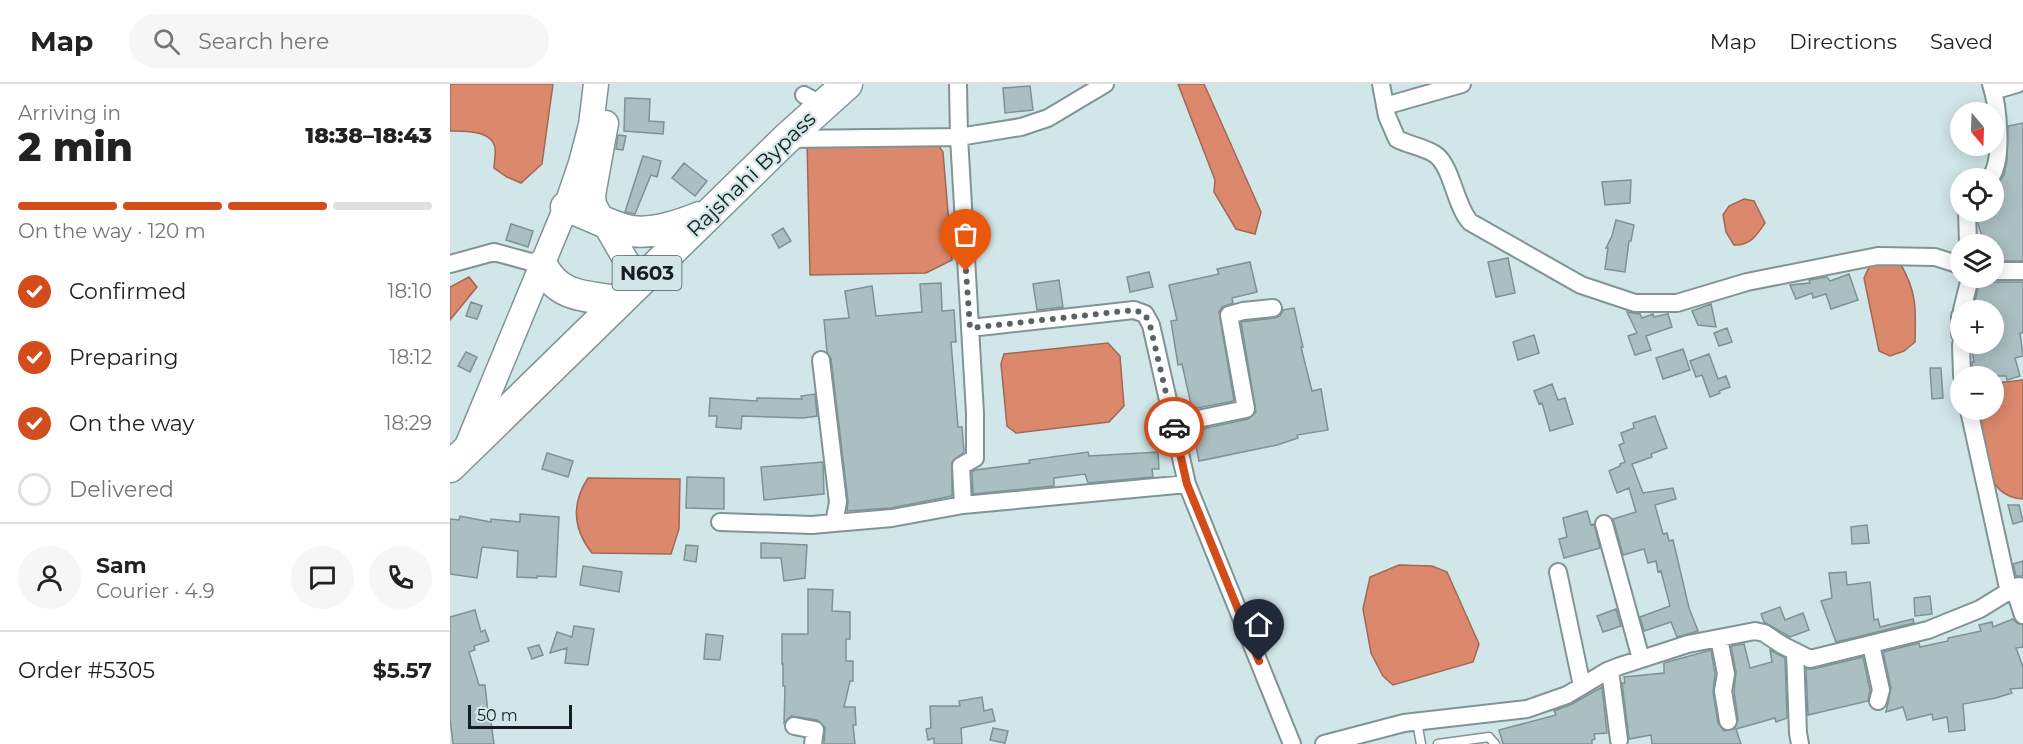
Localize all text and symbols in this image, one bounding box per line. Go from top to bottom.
search box [129,14,549,68]
text: Map [30,24,93,58]
icon: search [150,25,183,58]
text: Search here [198,28,329,55]
text: Map [1710,29,1756,54]
text: Directions [1789,29,1897,54]
text: Saved [1930,29,1993,54]
text: Arriving in [18,101,121,125]
north arrow [1950,102,2004,156]
map controls [1950,102,2004,420]
street label: Rajshahi Bypass [681,106,821,242]
text: 18:38–18:43 [305,122,432,149]
text: 2 min [18,123,133,171]
button: locate [1950,168,2004,222]
pin [940,209,991,271]
icon: bag [949,218,982,251]
text: On the way · 120 m [18,219,206,243]
button: layers [1950,234,2004,288]
road number: N603 [612,256,682,290]
icon: check [18,275,51,308]
text: Confirmed [69,278,186,305]
text: 18:10 [387,279,432,303]
button: + [1950,300,2004,354]
icon: check [18,341,51,374]
text: Preparing [69,344,178,371]
text: 18:12 [389,345,432,369]
button: − [1950,366,2004,420]
courier [1144,397,1204,457]
icon: check [18,407,51,440]
text: On the way [69,410,194,437]
text: 18:29 [384,411,432,435]
icon: car [1158,411,1191,444]
text: Delivered [69,476,174,503]
button: person [18,546,81,609]
button: chat [291,546,354,609]
button: phone [369,546,432,609]
text: Sam [96,552,147,579]
text: Courier · 4.9 [96,579,215,603]
pin [1233,599,1284,661]
icon: home [1242,608,1275,641]
text: Order #5305 [18,657,155,684]
text: $5.57 [373,657,432,684]
scale bar [468,702,572,730]
text: 50 m [477,706,518,725]

